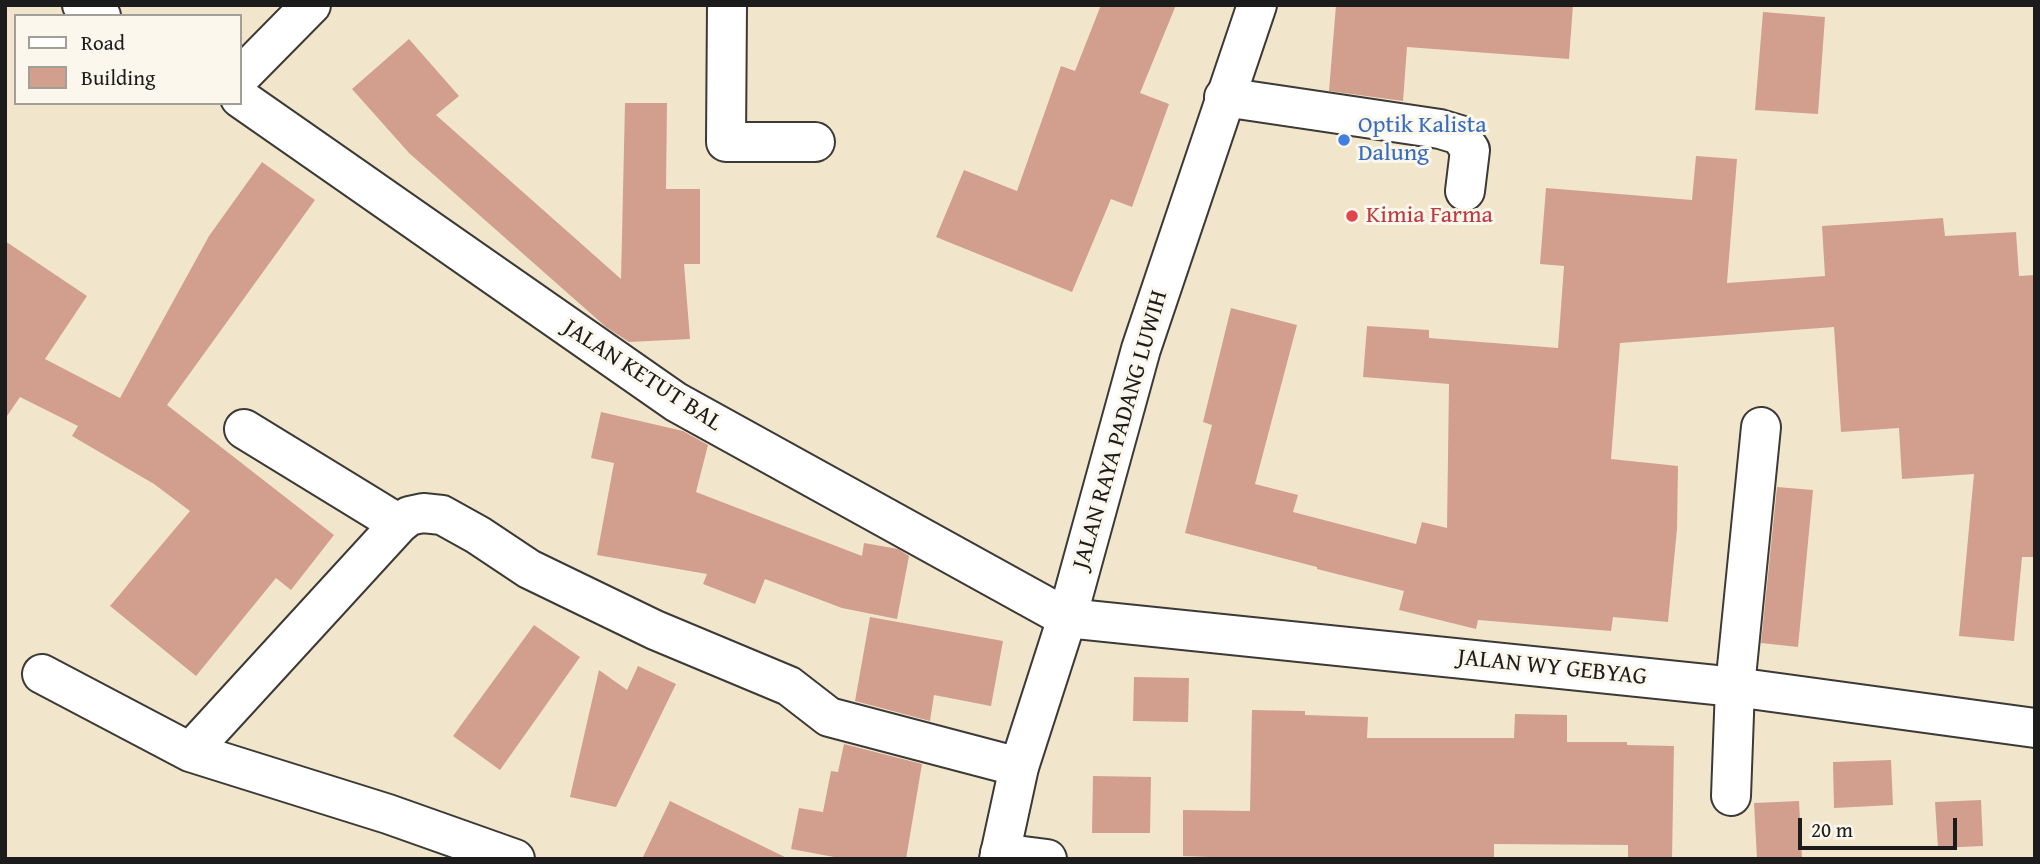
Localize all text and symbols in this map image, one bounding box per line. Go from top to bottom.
legend [14,14,242,105]
text: Road [81,27,125,58]
text: Building [81,62,155,93]
place label: Optik Kalista Dalung [1358,112,1487,168]
marker: Optik Kalista Dalung [1336,132,1352,148]
place label: Kimia Farma [1366,202,1493,230]
marker: Kimia Farma [1344,208,1360,224]
street label: JALAN RAYA PADANG LUWIH [1067,287,1175,573]
street label: JALAN KETUT BAL [557,314,727,438]
street label: JALAN WY GEBYAG [1456,644,1648,692]
scale bar [1802,804,1961,848]
text: 20 m [1811,814,1853,845]

